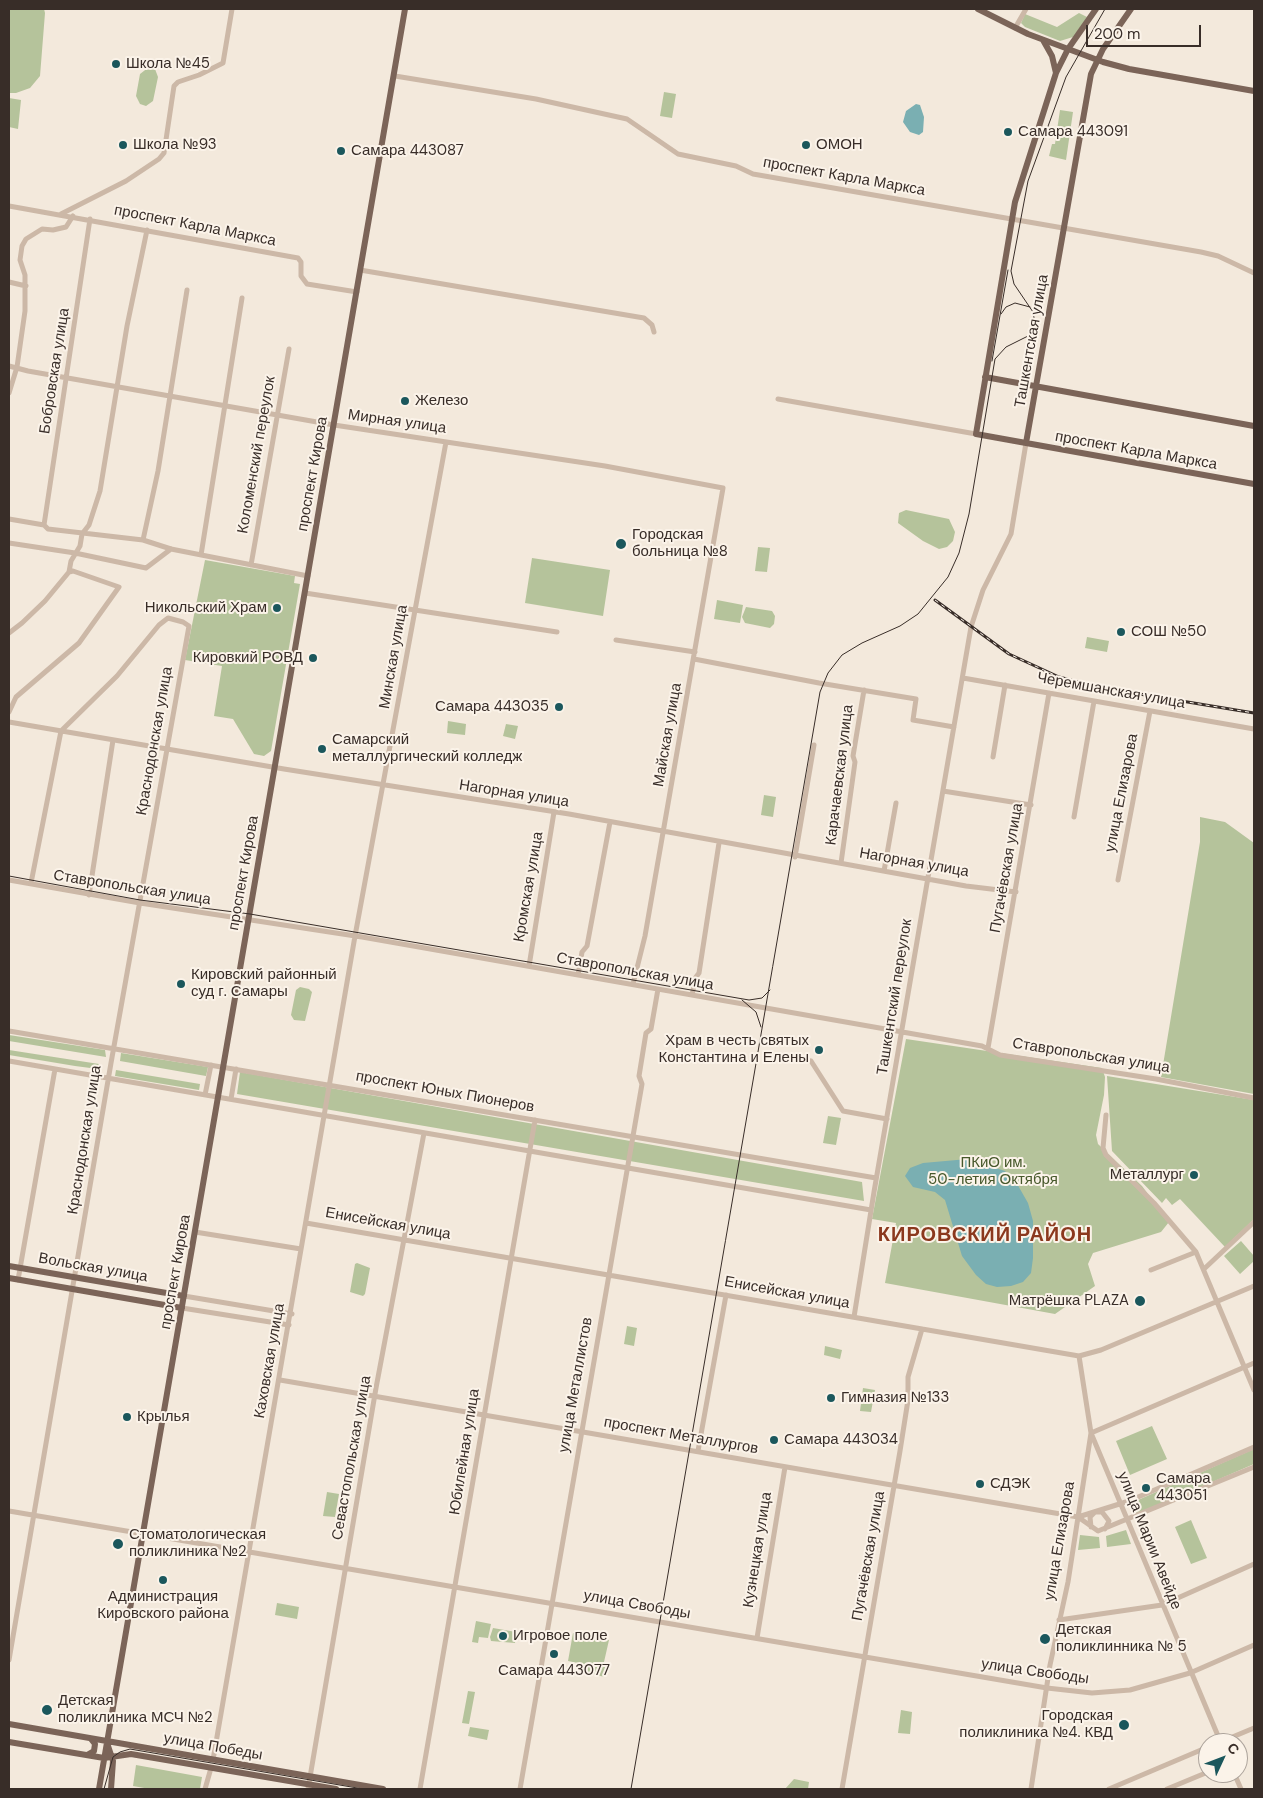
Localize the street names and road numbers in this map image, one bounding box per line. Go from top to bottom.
street label: проспект Карла Маркса [762,154,926,200]
street label: проспект Карла Маркса [113,201,277,251]
street label: Ташкентская улица [1011,273,1053,409]
street label: Бобровская улица [36,307,74,435]
street label: Коломенский переулок [234,375,280,535]
street label: Мирная улица [347,406,447,438]
street label: проспект Кирова [294,415,332,533]
street label: проспект Карла Маркса [1054,428,1218,474]
street label: Минская улица [376,604,412,710]
street label: Краснодонская улица [133,665,177,817]
street label: Черемшанская улица [1036,669,1186,713]
street label: Майская улица [650,682,686,788]
street label: Карачаевская улица [822,704,858,846]
street label: улица Елизарова [1102,732,1142,854]
street label: Нагорная улица [458,776,570,812]
street label: Пугачёвская улица [987,802,1027,934]
street label: проспект Кирова [225,814,263,932]
street label: Кромская улица [510,830,548,944]
street label: Нагорная улица [858,845,970,881]
street label: Ставропольская улица [52,867,212,909]
street label: Ташкентский переулок [874,918,916,1076]
street label: Ставропольская улица [555,949,715,995]
street label: Ставропольская улица [1011,1035,1171,1077]
street label: Краснодонская улица [64,1064,106,1216]
street label: проспект Юных Пионеров [354,1067,536,1117]
street label: Енисейская улица [324,1204,452,1244]
street label: проспект Кирова [157,1213,195,1331]
street label: Вольская улица [37,1250,149,1286]
street label: Енисейская улица [723,1273,851,1313]
street label: Каховская улица [251,1302,289,1420]
street label: улица Металлистов [555,1316,597,1454]
street label: Севастопольская улица [329,1374,375,1542]
street label: Юбилейная улица [446,1388,484,1516]
street label: проспект Металлургов [602,1414,760,1458]
street label: улица Марии Авейде [1113,1470,1185,1612]
street label: улица Елизарова [1041,1480,1079,1602]
street label: Пугачёвская улица [849,1490,889,1622]
street label: Кузнецкая улица [740,1491,776,1609]
street label: улица Свободы [582,1587,692,1623]
street label: улица Свободы [980,1656,1090,1688]
street label: улица Победы [162,1729,264,1765]

